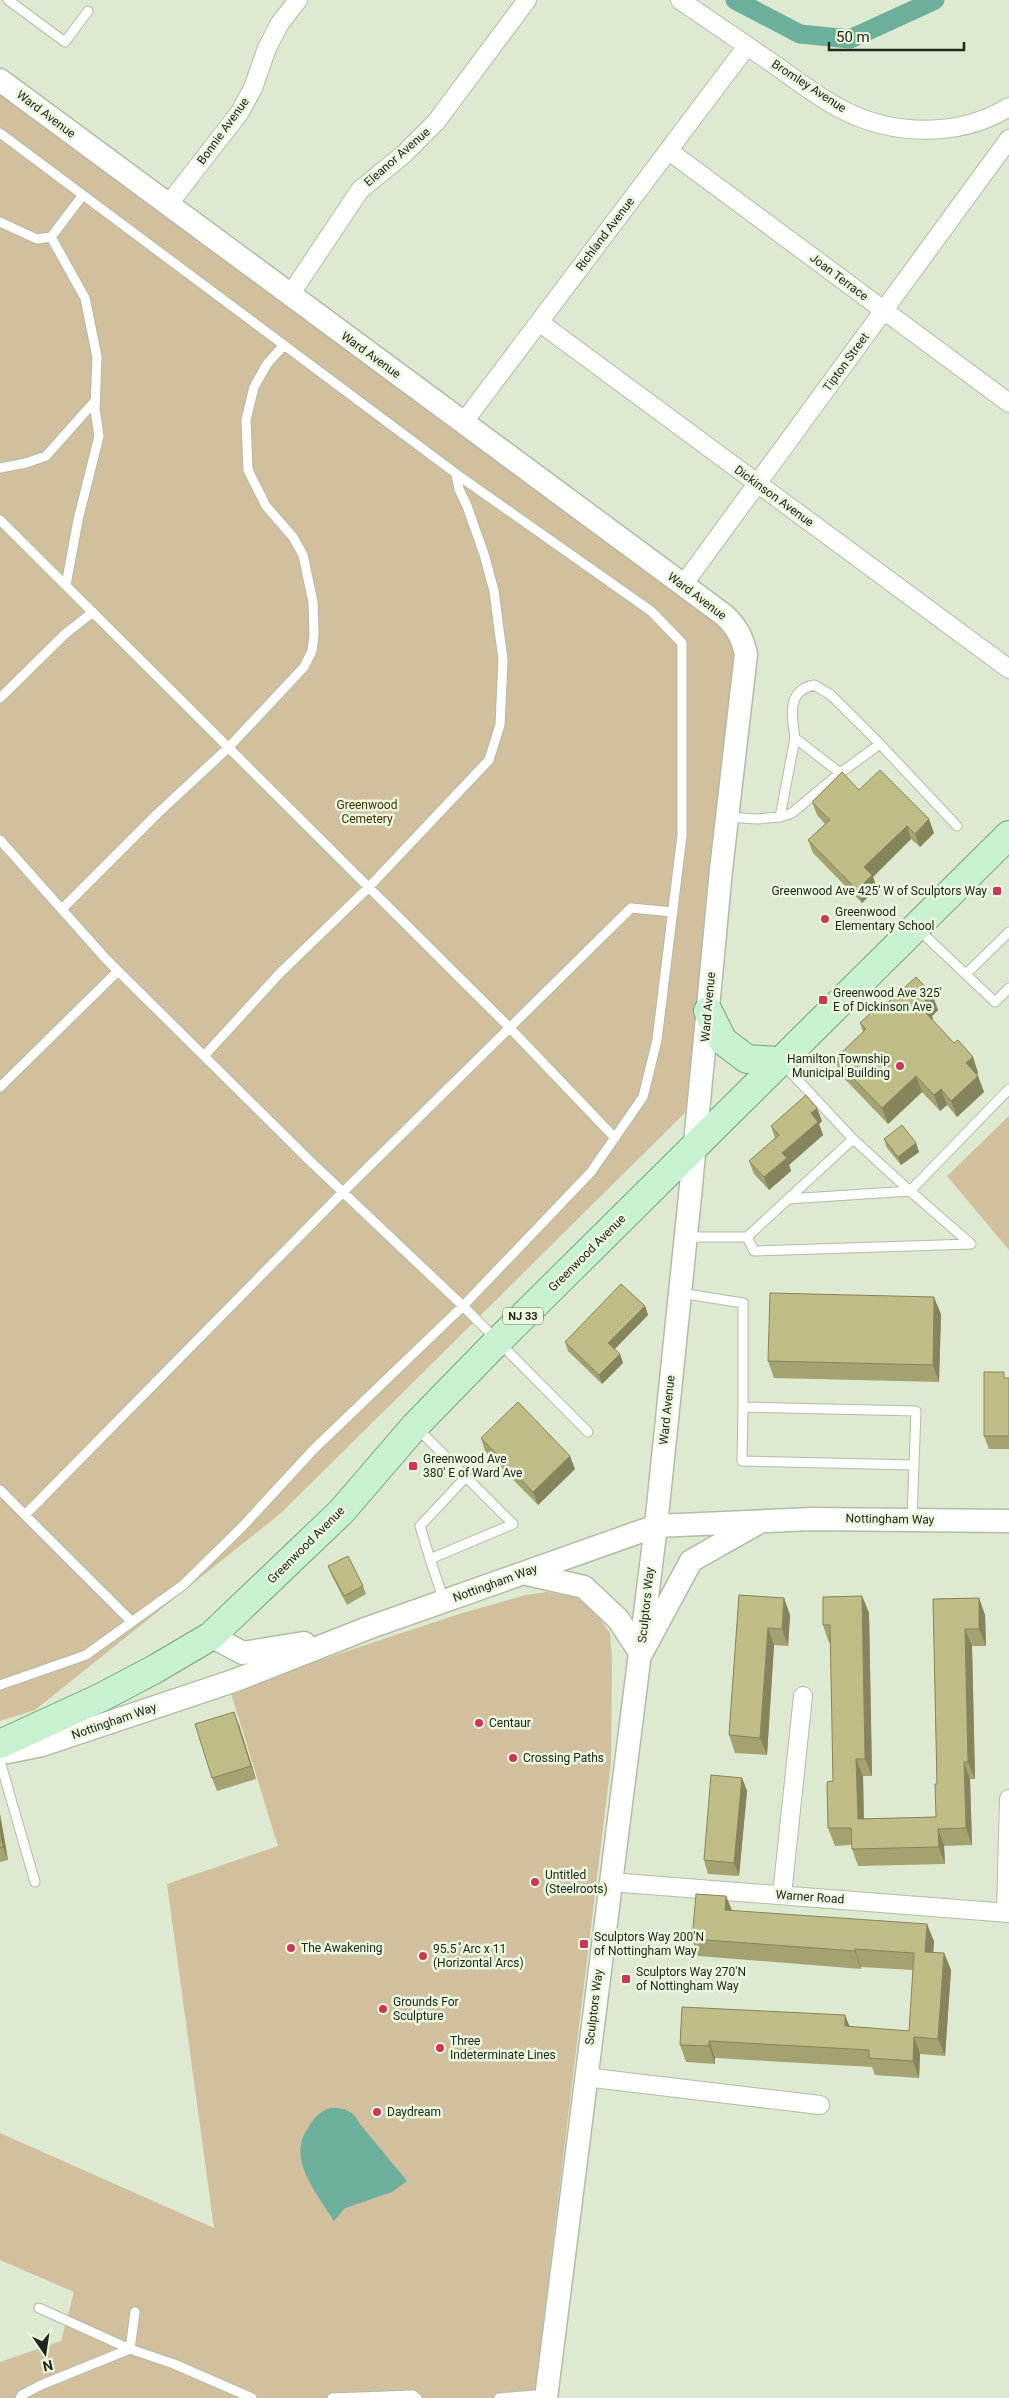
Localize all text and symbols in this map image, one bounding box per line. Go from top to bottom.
scale bar [829,20,964,52]
text: 50 m [836,28,870,46]
street label: Bromley Avenue [769,57,849,115]
street label: Ward Avenue [14,87,78,141]
street label: Bonnie Avenue [194,95,252,167]
street label: Eleanor Avenue [361,125,433,189]
street label: Richland Avenue [573,195,637,273]
street label: Joan Terrace [807,251,871,303]
street label: Ward Avenue [339,329,403,381]
street label: Tipton Street [820,330,872,394]
street label: Dickinson Avenue [732,463,816,529]
street label: Ward Avenue [665,569,729,623]
park label: Greenwood Cemetery [337,798,397,826]
place label: Greenwood Ave 425' W of Sculptors Way [771,884,987,898]
marker: Greenwood Ave 425' W of Sculptors Way [991,885,1003,897]
place label: Greenwood Elementary School [835,905,935,933]
marker: Greenwood Elementary School [819,913,831,925]
street label: Ward Avenue [698,972,718,1042]
place label: Greenwood Ave 325' E of Dickinson Ave [833,986,942,1014]
marker: Greenwood Ave 325' E of Dickinson Ave [817,994,829,1006]
place label: Hamilton Township Municipal Building [787,1052,890,1080]
marker: Hamilton Township Municipal Building [894,1060,906,1072]
street label: Greenwood Avenue [546,1212,628,1294]
road number: NJ 33 [503,1308,543,1324]
street label: Ward Avenue [656,1374,678,1446]
place label: Greenwood Ave 380' E of Ward Ave [423,1452,522,1480]
marker: Greenwood Ave 380' E of Ward Ave [407,1460,419,1472]
street label: Greenwood Avenue [265,1504,347,1586]
street label: Nottingham Way [846,1511,935,1527]
street label: Nottingham Way [451,1561,539,1605]
street label: Sculptors Way [635,1566,657,1644]
street label: Nottingham Way [70,1700,159,1742]
place label: Centaur [489,1716,531,1730]
marker: Centaur [473,1717,485,1729]
place label: Crossing Paths [523,1751,604,1765]
marker: Crossing Paths [507,1752,519,1764]
place label: Untitled (Steelroots) [545,1868,608,1896]
marker: Untitled (Steelroots) [529,1876,541,1888]
street label: Warner Road [775,1888,845,1906]
place label: Sculptors Way 200'N of Nottingham Way [594,1930,704,1958]
marker: Sculptors Way 200'N of Nottingham Way [578,1938,590,1950]
place label: The Awakening [301,1941,383,1955]
marker: The Awakening [285,1942,297,1954]
place label: 95.5 ̊ Arc x 11 (Horizontal Arcs) [433,1942,524,1970]
marker: 95.5 ̊ Arc x 11 (Horizontal Arcs) [417,1950,429,1962]
place label: Sculptors Way 270'N of Nottingham Way [636,1965,746,1993]
street label: Sculptors Way [582,1968,606,2046]
marker: Sculptors Way 270'N of Nottingham Way [620,1973,632,1985]
place label: Grounds For Sculpture [393,1995,459,2023]
marker: Grounds For Sculpture [377,2003,389,2015]
place label: Three Indeterminate Lines [450,2034,556,2062]
marker: Three Indeterminate Lines [434,2042,446,2054]
place label: Daydream [387,2105,441,2119]
marker: Daydream [371,2106,383,2118]
north arrow [20,2328,70,2378]
text: N [41,2357,55,2375]

